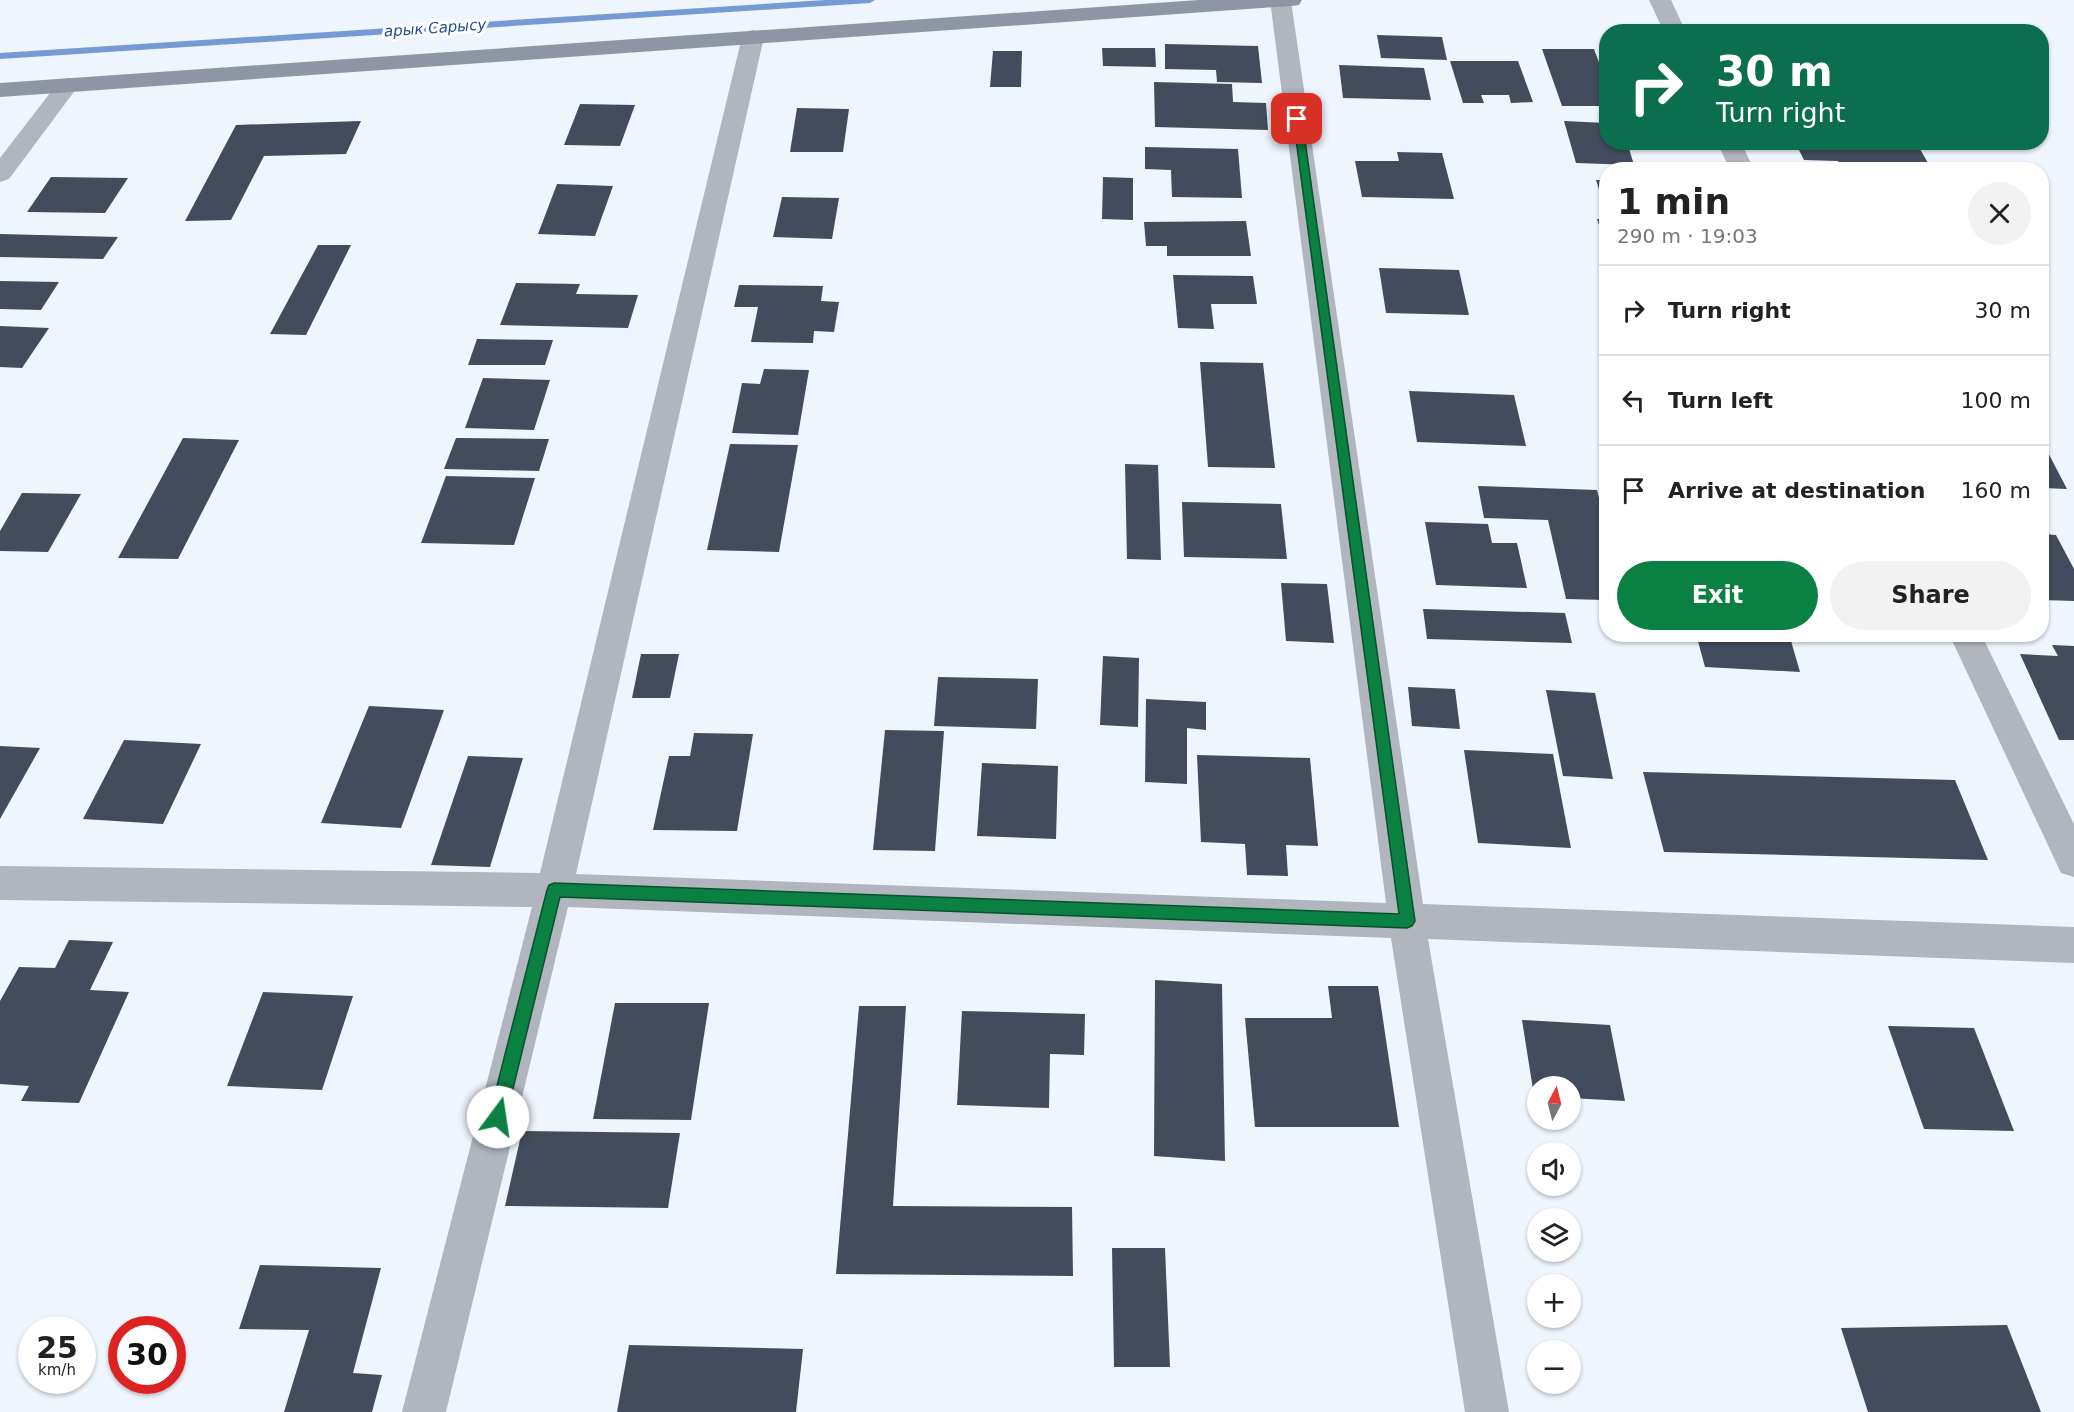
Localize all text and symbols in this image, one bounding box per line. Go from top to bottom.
water label: арык Сарысу [383,15,488,41]
text: 30 m [1716,47,1833,96]
icon: right [1617,48,1695,126]
pin [1271,93,1322,144]
text: Turn right [1716,97,1845,128]
icon: arrive [1280,102,1313,135]
text: 1 min [1617,181,1730,222]
button: close [1968,182,2031,245]
text: 290 m · 19:03 [1617,224,1758,248]
icon: right [1617,294,1650,327]
text: Turn right [1668,298,1791,323]
text: 30 m [1975,298,2031,323]
icon: left [1617,384,1650,417]
text: Turn left [1668,388,1773,413]
text: 100 m [1961,388,2031,413]
icon: arrive [1617,474,1650,507]
text: Arrive at destination [1668,478,1925,503]
text: 160 m [1961,478,2031,503]
button: Exit [1617,561,1818,630]
button: Share [1830,561,2031,630]
north arrow [1527,1076,1581,1130]
map controls [1527,1076,1581,1394]
position arrow [466,1085,530,1149]
button: sound [1527,1142,1581,1196]
button: layers [1527,1208,1581,1262]
button: + [1527,1274,1581,1328]
speed limit sign: 30 [108,1316,186,1394]
text: 25 [36,1330,78,1365]
button: − [1527,1340,1581,1394]
text: km/h [38,1361,76,1379]

